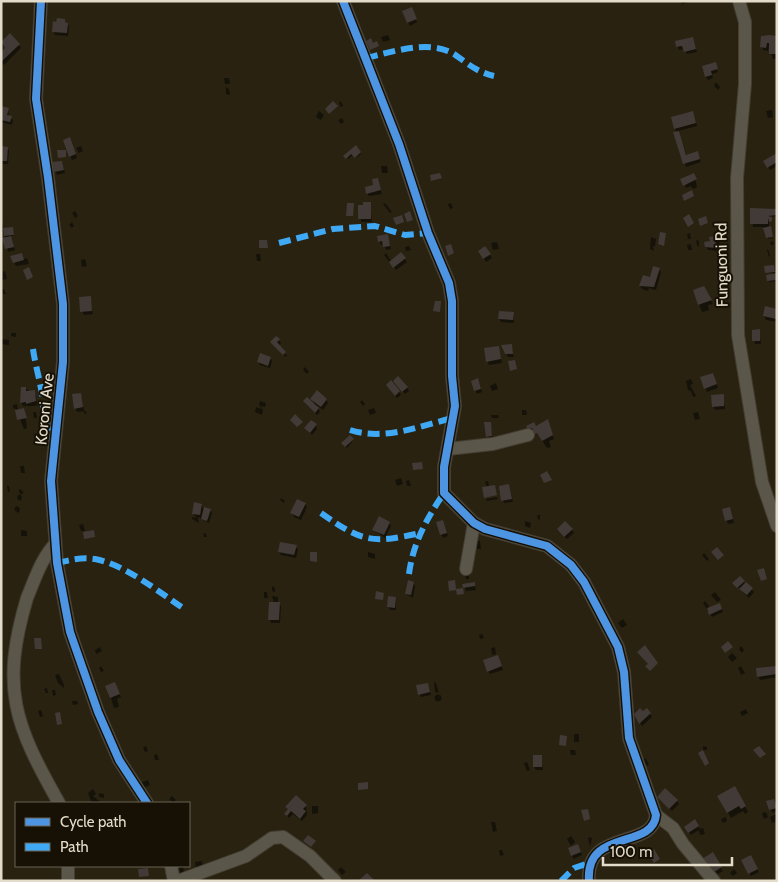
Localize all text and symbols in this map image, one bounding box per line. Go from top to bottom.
street label: Funguoni Rd [711,223,732,307]
street label: Koroni Ave [31,372,58,446]
legend [15,802,190,867]
text: Cycle path [60,813,126,831]
scale bar [603,834,732,866]
text: Path [60,838,89,856]
text: 100 m [610,843,652,861]

